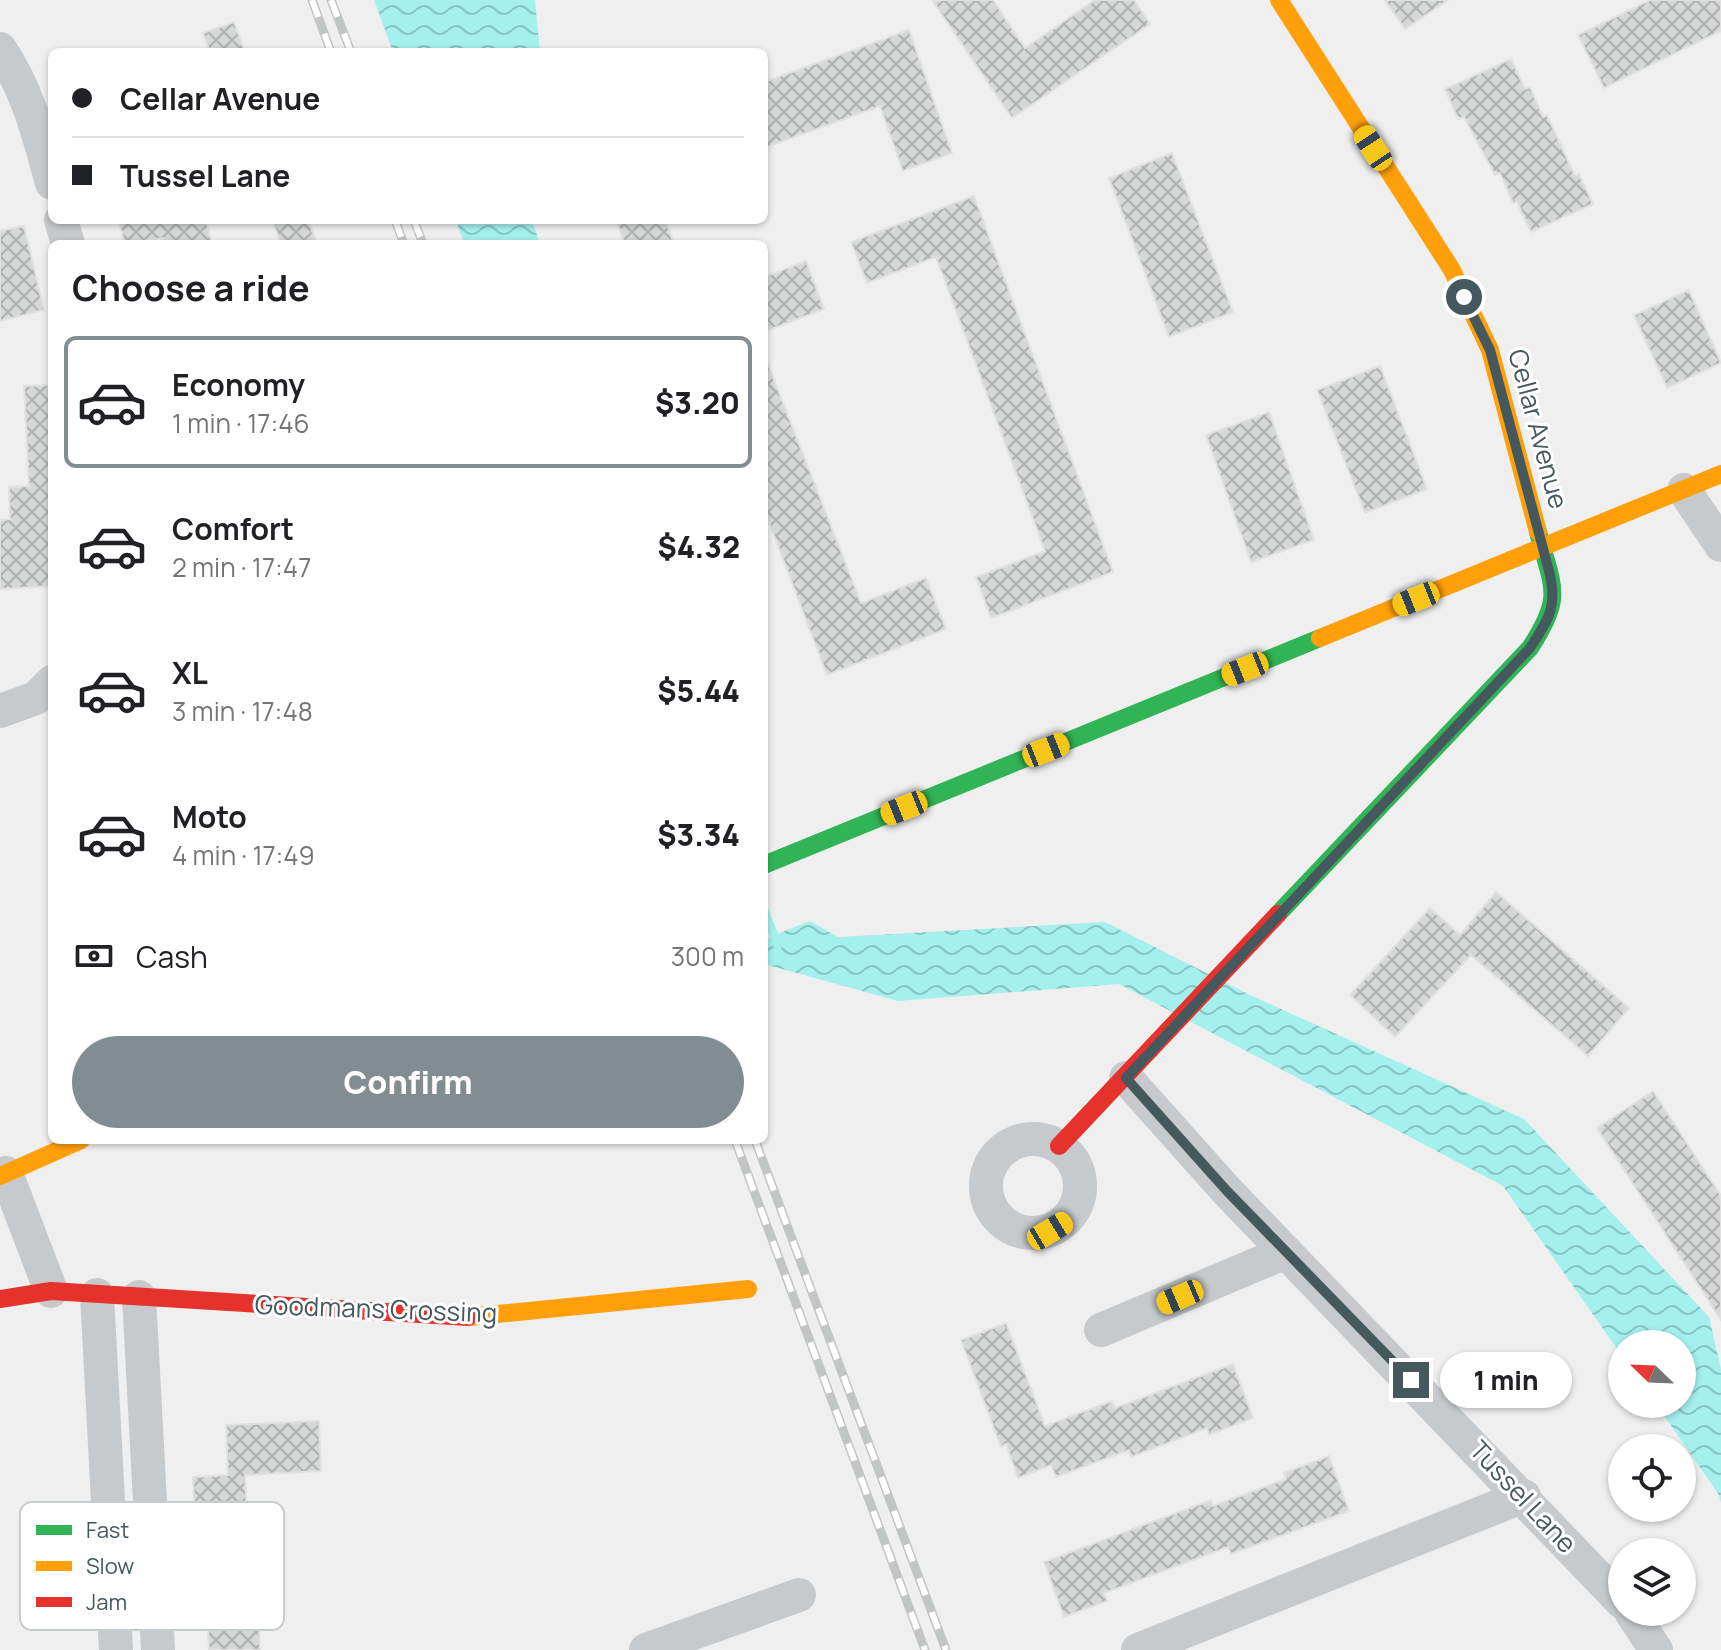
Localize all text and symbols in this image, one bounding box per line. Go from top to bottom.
text: Cellar Avenue [120,78,320,119]
car [1350,121,1396,175]
text: Tussel Lane [120,155,290,196]
text: Choose a ride [72,263,310,312]
route start [1446,279,1482,315]
street label: Cellar Avenue [1500,345,1578,513]
text: Economy [172,364,305,405]
icon: car [76,366,148,438]
text: $3.20 [655,382,740,423]
text: 1 min · 17:46 [172,405,310,441]
text: Comfort [172,508,294,549]
icon: car [76,510,148,582]
text: $4.32 [657,526,740,567]
text: 2 min · 17:47 [172,549,311,585]
car [1389,579,1443,619]
car [1218,649,1272,689]
text: XL [172,652,208,693]
icon: car [76,654,148,726]
text: $5.44 [657,670,740,711]
text: 3 min · 17:48 [172,693,313,729]
car [1019,730,1073,770]
car [877,788,931,828]
text: Moto [172,796,247,837]
icon: car [76,798,148,870]
text: $3.34 [657,814,740,855]
text: 4 min · 17:49 [172,837,315,873]
icon: cash [72,934,116,978]
text: Cash [136,936,208,977]
text: 300 m [671,938,744,974]
button: Confirm [72,1036,744,1128]
car [1023,1208,1077,1254]
car [1153,1277,1207,1317]
street label: Goodmans Crossing [254,1286,498,1330]
north arrow [1608,1330,1696,1418]
map controls [1608,1330,1696,1626]
callout: 1 min [1439,1352,1571,1408]
route end [1393,1362,1429,1398]
text: 1 min [1473,1362,1539,1398]
street label: Tussel Lane [1462,1432,1585,1560]
button: locate [1608,1434,1696,1522]
legend [20,1502,284,1630]
text: Fast [86,1515,129,1545]
button: layers [1608,1538,1696,1626]
text: Slow [86,1551,134,1581]
text: Jam [86,1587,127,1617]

